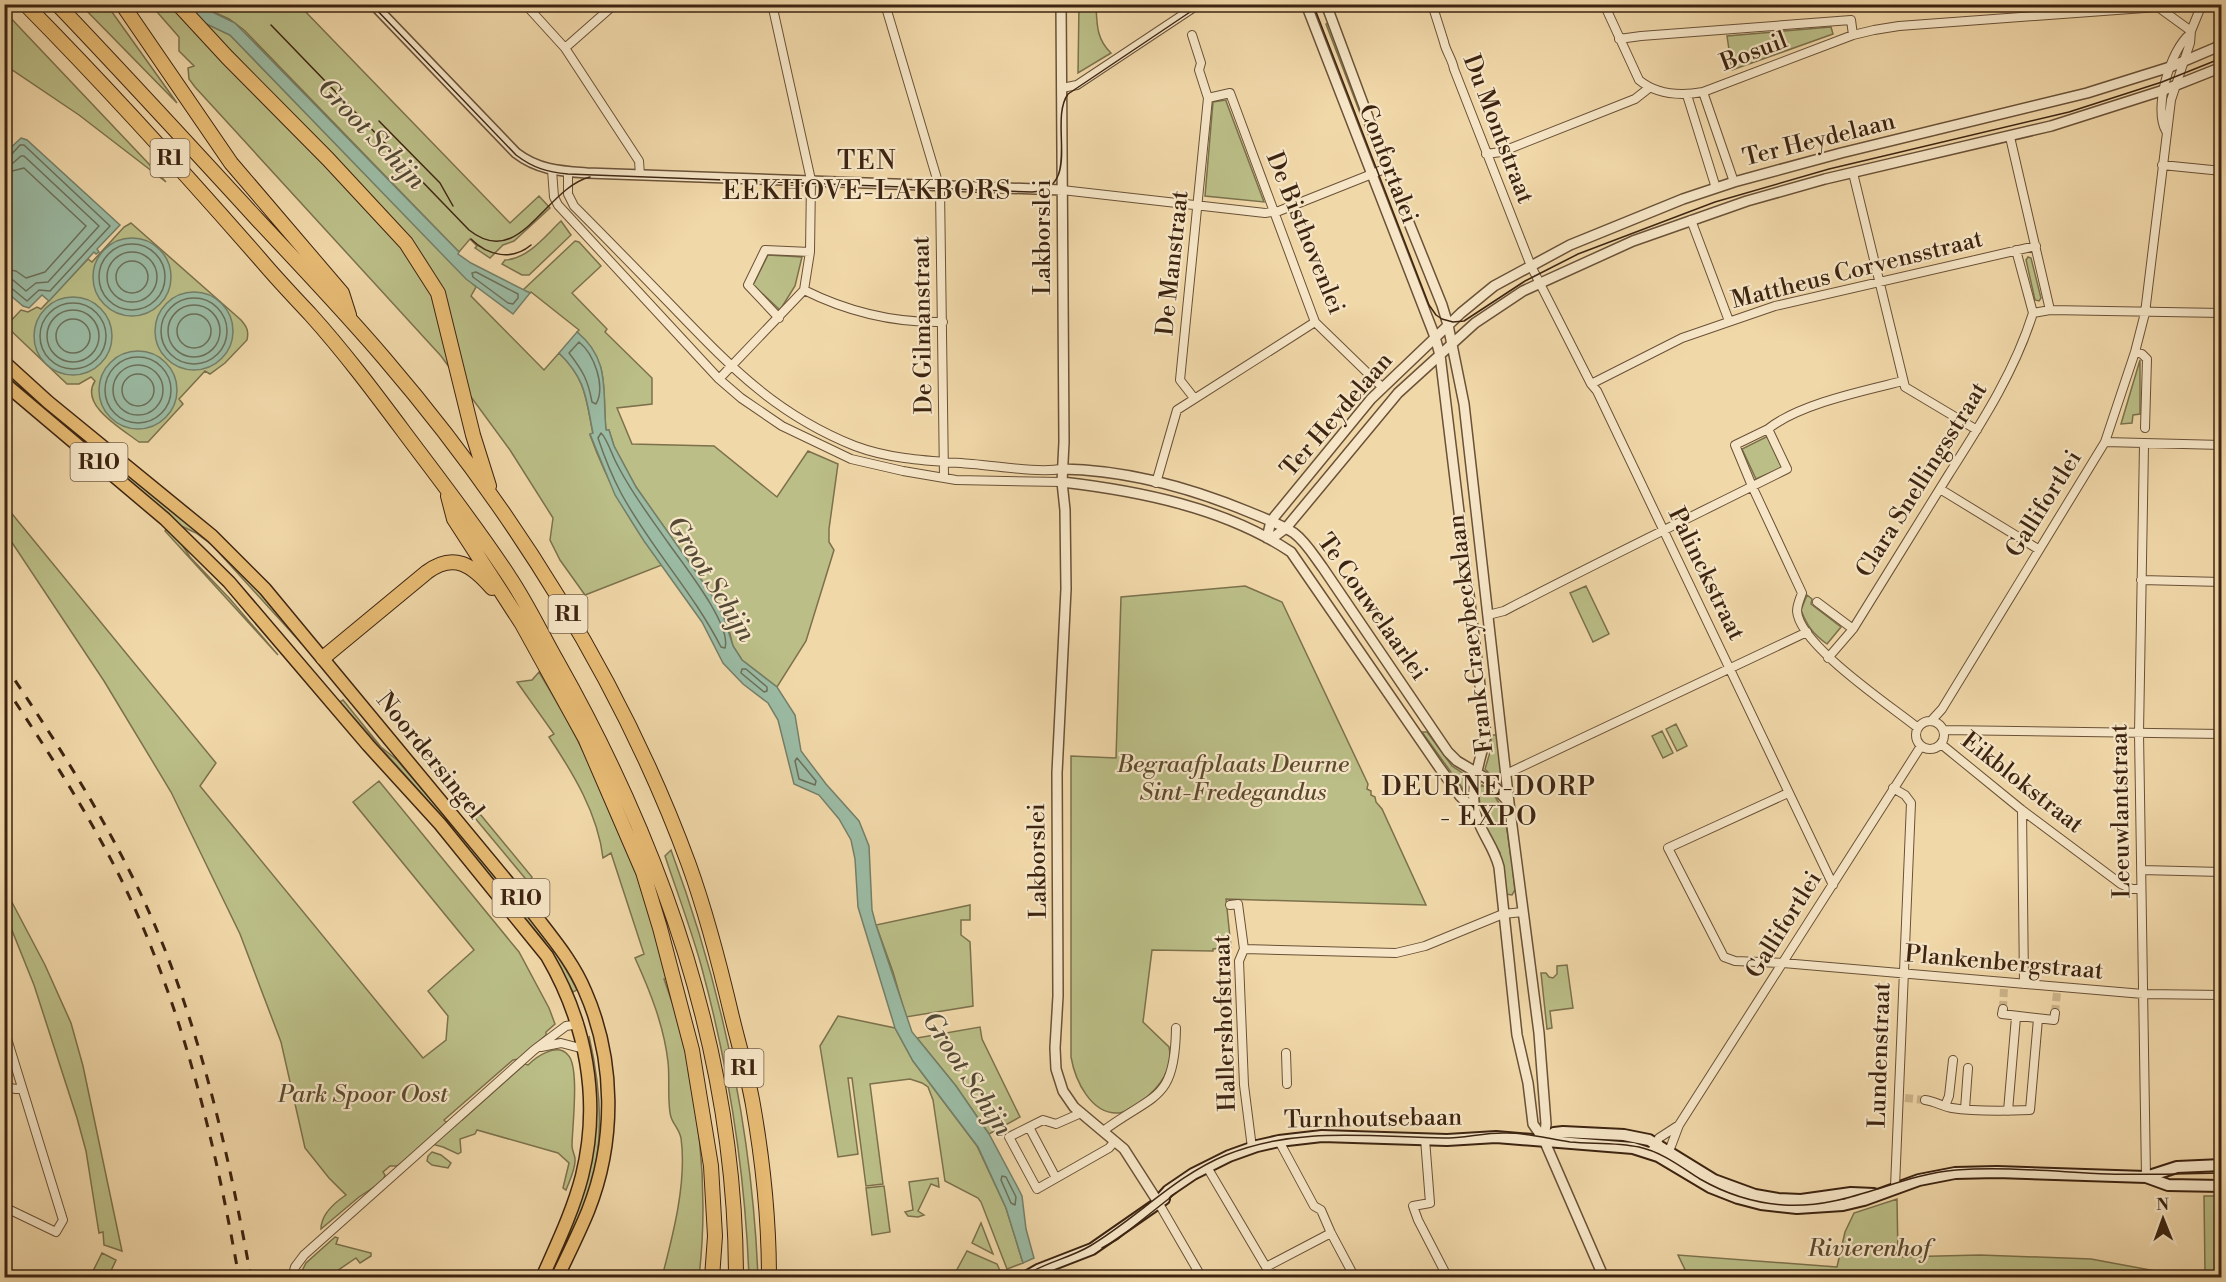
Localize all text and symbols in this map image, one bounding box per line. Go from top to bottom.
street label: Bosuil [1715,26,1792,79]
street label: Du Montstraat [1456,50,1540,208]
water label: Groot Schijn [310,72,432,197]
street label: Confortalei [1352,100,1424,228]
street label: Ter Heydelaan [1740,107,1898,173]
road number: R1 [150,139,190,177]
district label: TEN EEKHOVE-LAKBORS [722,145,1012,207]
street label: De Bisthovenlei [1259,147,1351,319]
street label: Lakborslei [1028,179,1058,295]
street label: De Manstraat [1150,189,1196,337]
street label: Mattheus Corvensstraat [1728,224,1986,316]
street label: De Gilmanstraat [906,235,940,414]
street label: Ter Heydelaan [1274,346,1400,484]
street label: Clara Snellingsstraat [1850,376,1995,583]
road number: R10 [70,443,128,481]
street label: Gallifortlei [1999,445,2089,563]
street label: Palinckstraat [1661,502,1751,646]
water label: Groot Schijn [660,510,762,648]
street label: Frank Craeybeckxlaan [1441,513,1501,755]
street label: Te Couwelaarlei [1310,528,1434,686]
road number: R1 [548,595,588,633]
street label: Noordersingel [370,686,490,826]
street label: Leeuwlantstraat [2104,723,2138,899]
street label: Eikblokstraat [1955,726,2090,840]
park label: Begraafplaats Deurne Sint-Fredegandus [1116,750,1349,808]
district label: DEURNE-DORP - EXPO [1382,771,1596,833]
street label: Lakborslei [1022,803,1054,919]
street label: Gallifortlei [1739,866,1829,984]
road number: R10 [492,879,550,917]
street label: Hallershofstraat [1207,933,1243,1112]
street label: Plankenbergstraat [1903,939,2105,987]
street label: Lundenstraat [1862,981,1898,1129]
water label: Groot Schijn [915,1006,1019,1143]
road number: R1 [724,1049,764,1087]
park label: Park Spoor Oost [277,1080,449,1110]
street label: Turnhoutsebaan [1283,1102,1463,1136]
north arrow [2133,1189,2193,1249]
text: N [2156,1195,2170,1215]
park label: Rivierenhof [1807,1234,1936,1264]

